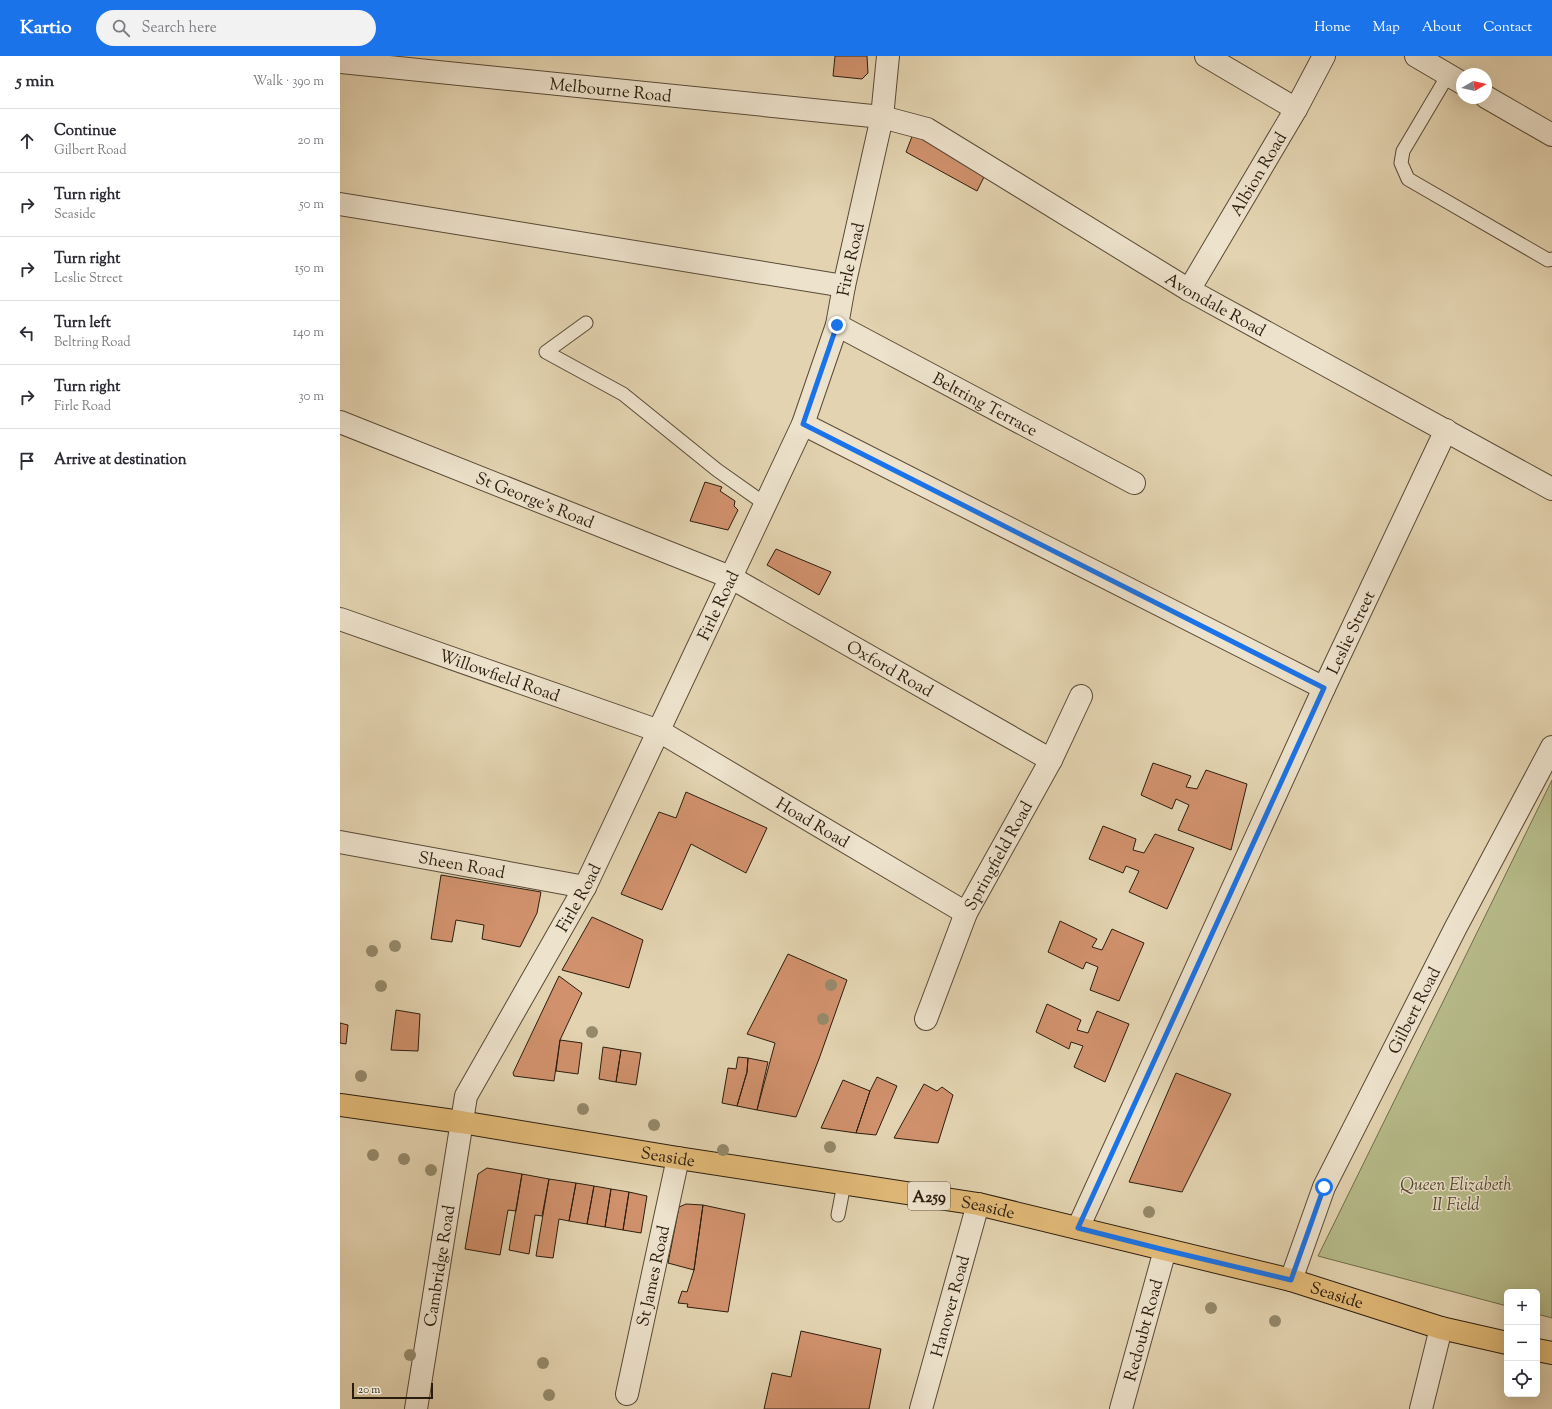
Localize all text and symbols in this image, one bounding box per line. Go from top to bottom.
search box [96,10,376,46]
text: Kartio [20,15,72,42]
icon: search [110,17,132,39]
text: Search here [142,18,217,39]
text: Home [1314,18,1351,38]
text: Map [1373,18,1400,38]
text: About [1422,18,1461,38]
text: Contact [1483,18,1532,38]
north arrow [1456,68,1492,104]
text: 5 min [16,70,54,94]
text: Walk · 390 m [253,73,324,91]
street label: Melbourne Road [548,73,673,110]
text: Continue [54,121,116,142]
street label: Albion Road [1225,128,1294,221]
icon: ahead [16,130,38,152]
text: 20 m [298,132,324,150]
text: Gilbert Road [54,142,127,160]
text: Turn right [54,185,120,206]
icon: right [16,194,38,216]
text: 50 m [299,196,324,214]
text: Seaside [54,206,96,224]
street label: Firle Road [832,220,872,298]
text: Turn right [54,249,120,270]
icon: right [16,258,38,280]
text: 150 m [295,260,324,278]
street label: Avondale Road [1159,268,1270,344]
text: Leslie Street [54,270,123,288]
text: Turn left [54,313,111,334]
route end [828,316,846,334]
icon: left [16,322,38,344]
text: 140 m [293,324,324,342]
text: Beltring Road [54,334,131,352]
street label: Beltring Terrace [927,368,1041,444]
text: Turn right [54,377,120,398]
icon: right [16,386,38,408]
text: 30 m [298,388,324,406]
text: Firle Road [54,398,111,416]
icon: arrive [16,450,38,472]
text: Arrive at destination [54,450,187,471]
street label: St George's Road [472,467,598,536]
street label: Firle Road [693,567,746,645]
street label: Leslie Street [1322,587,1382,679]
street label: Oxford Road [841,636,937,705]
street label: Willowfield Road [435,645,563,709]
street label: Hoad Road [771,793,854,855]
street label: Springfield Road [960,797,1040,916]
street label: Sheen Road [416,847,507,886]
street label: Firle Road [552,860,608,937]
street label: Gilbert Road [1383,963,1448,1059]
street label: Seaside [639,1142,697,1174]
park label: Queen Elizabeth II Field [1400,1174,1513,1218]
route start [1315,1178,1333,1196]
road number: A259 [908,1182,950,1210]
street label: Seaside [959,1192,1017,1227]
street label: Cambridge Road [419,1203,462,1329]
street label: St James Road [632,1223,677,1329]
street label: Hanover Road [926,1252,977,1360]
street label: Redoubt Road [1119,1276,1170,1384]
street label: Seaside [1307,1277,1366,1316]
map controls [1504,1289,1540,1397]
button: + [1504,1289,1540,1325]
button: − [1504,1325,1540,1361]
button: locate [1504,1361,1540,1397]
scale bar [352,1381,433,1400]
text: 20 m [358,1382,380,1398]

